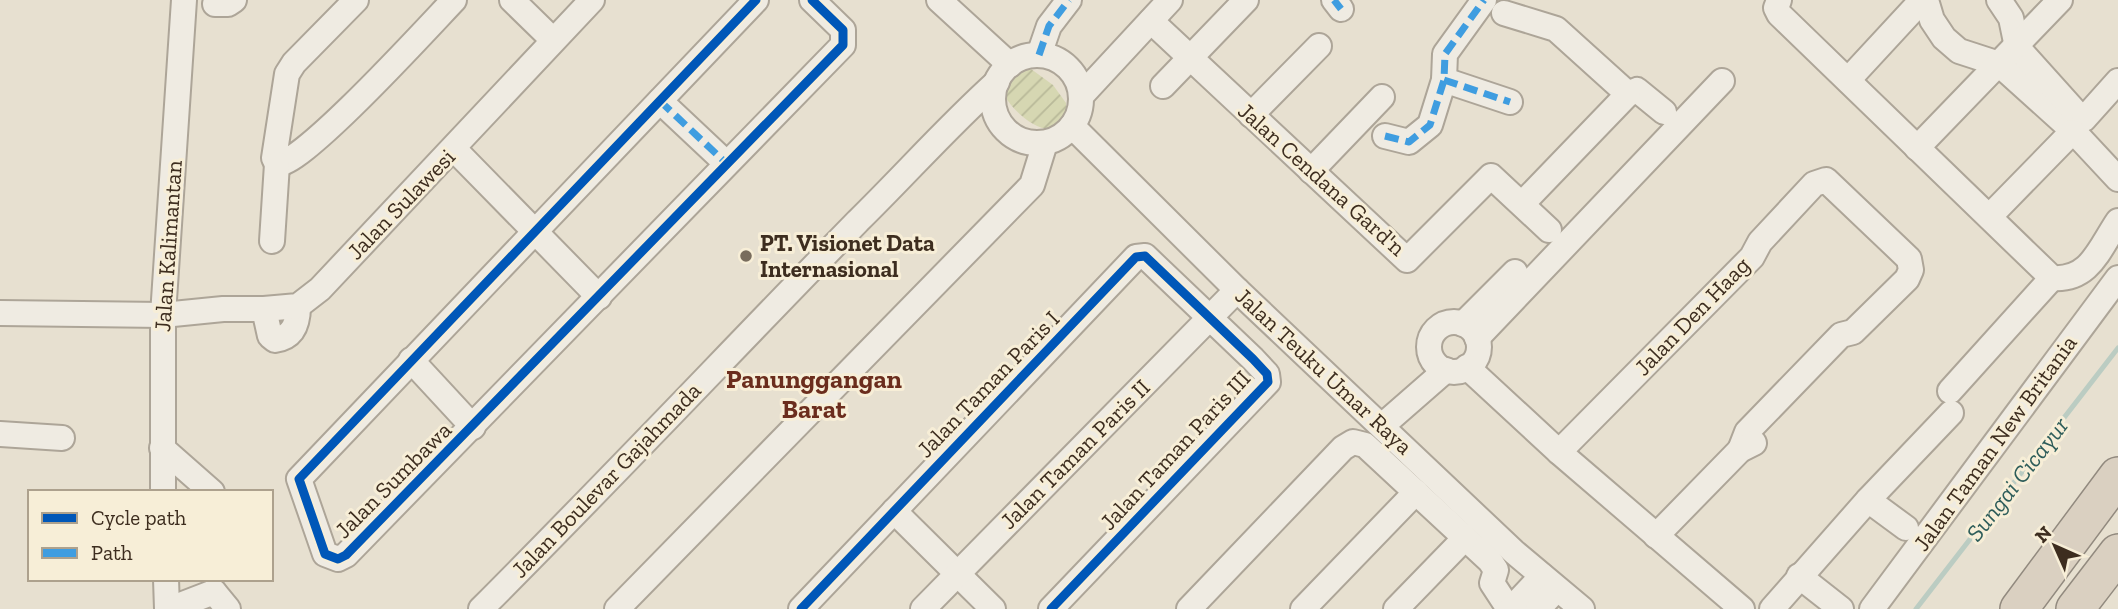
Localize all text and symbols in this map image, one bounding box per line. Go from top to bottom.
street label: Jalan Cendana Gard'n [1233,97,1411,261]
street label: Jalan Sulawesi [341,143,461,265]
street label: Jalan Kalimantan [148,159,188,333]
place label: PT. Visionet Data Internasional [760,229,935,283]
marker: PT. Visionet Data Internasional [738,248,754,264]
street label: Jalan Den Haag [1628,251,1756,381]
street label: Jalan Teuku Umar Raya [1230,282,1418,460]
street label: Jalan Taman Paris I [911,305,1065,463]
street label: Jalan Taman New Britania [1907,329,2083,557]
district label: Panunggangan Barat [726,363,903,425]
street label: Jalan Taman Paris III [1094,364,1256,536]
street label: Jalan Taman Paris II [994,373,1156,535]
street label: Jalan Boulevar Gajahmada [505,377,707,583]
water label: Sungai Cicayur [1960,411,2075,547]
street label: Jalan Sumbawa [329,416,457,544]
legend [28,490,273,581]
text: Cycle path [91,505,186,530]
north arrow [2020,511,2090,581]
text: Path [91,540,133,565]

